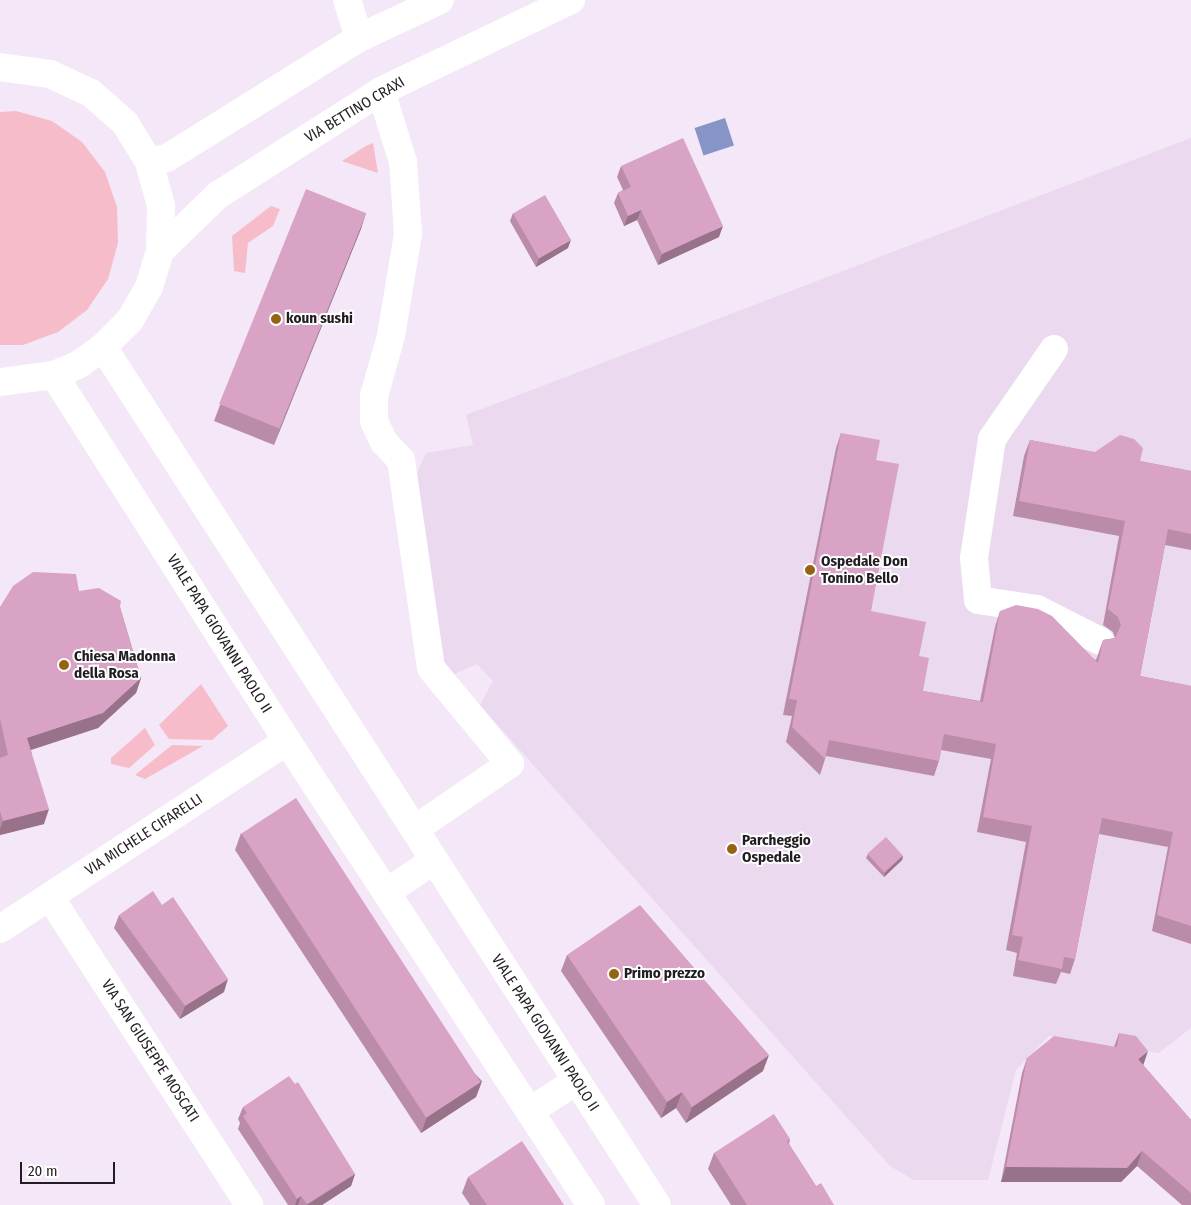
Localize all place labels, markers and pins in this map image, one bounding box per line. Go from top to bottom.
place label: koun sushi [286,310,353,328]
marker: koun sushi [270,313,282,325]
place label: Ospedale Don Tonino Bello [821,552,908,587]
marker: Ospedale Don Tonino Bello [803,563,817,577]
place label: Chiesa Madonna della Rosa [74,647,176,682]
marker: Chiesa Madonna della Rosa [58,659,70,671]
place label: Parcheggio Ospedale [742,831,811,866]
marker: Parcheggio Ospedale [726,843,738,855]
place label: Primo prezzo [624,965,705,983]
marker: Primo prezzo [608,968,620,980]

